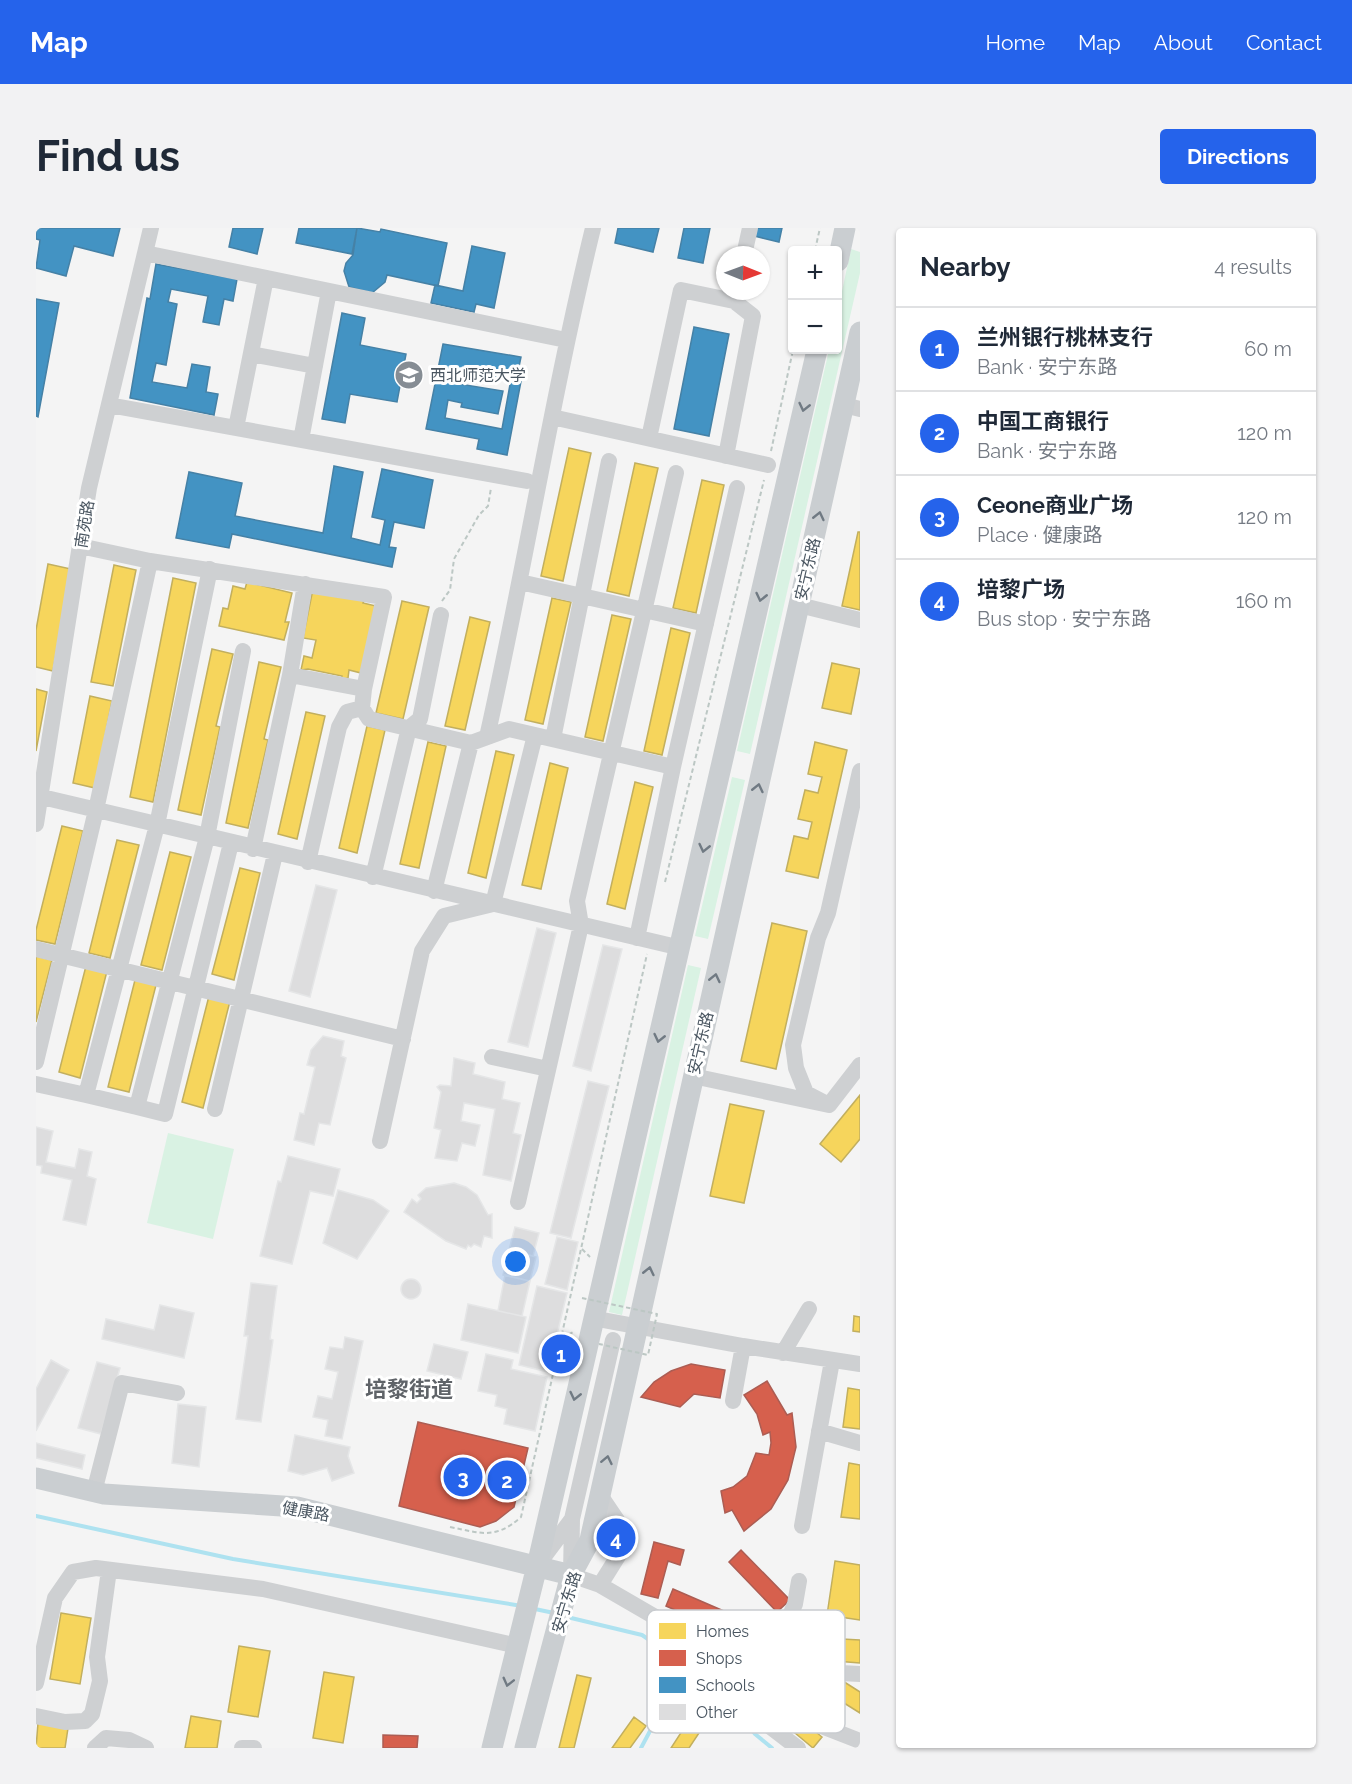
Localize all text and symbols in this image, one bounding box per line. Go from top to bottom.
text: Map [30,26,88,59]
text: Home [986,30,1045,55]
text: Map [1078,30,1121,55]
text: About [1154,30,1213,55]
text: Contact [1246,30,1322,55]
button: Directions [1160,129,1316,184]
text: Find us [36,132,180,181]
north arrow [716,246,770,300]
map controls [788,246,842,354]
button: + [788,246,842,300]
text: Nearby [920,252,1010,282]
text: 4 results [1214,255,1292,279]
button: − [788,300,842,354]
text: 兰州银行桃林支行 [977,324,1153,350]
text: 1 [935,337,944,361]
text: 60 m [1244,337,1292,361]
text: Bank · 安宁东路 [977,355,1117,379]
school or university icon: 西北师范大学 [393,359,425,391]
place label: 西北师范大学 [430,366,526,385]
one-way arrow [799,401,812,411]
text: 中国工商银行 [977,408,1109,434]
text: 2 [934,421,945,445]
text: 120 m [1237,421,1292,445]
text: Bank · 安宁东路 [977,439,1117,463]
text: Ceone商业广场 [977,492,1133,518]
street label: 南苑路 [71,499,98,549]
text: 3 [934,505,945,529]
text: 120 m [1237,505,1292,529]
one-way arrow [811,511,824,521]
text: Place · 健康路 [977,523,1102,547]
street label: 安宁东路 [791,536,824,602]
text: 培黎广场 [977,576,1065,602]
text: 4 [934,589,945,613]
text: 160 m [1236,589,1292,613]
one-way arrow [755,591,768,601]
text: Bus stop · 安宁东路 [977,607,1151,631]
one-way arrow [750,783,763,793]
one-way arrow [698,843,711,853]
one-way arrow [708,973,721,983]
street label: 安宁东路 [684,1010,717,1076]
one-way arrow [654,1033,667,1043]
your location [501,1247,530,1276]
one-way arrow [642,1266,655,1276]
pin: 1 [542,1332,580,1376]
district label: 培黎街道 [365,1376,453,1402]
one-way arrow [569,1391,582,1401]
pin: 3 [444,1454,482,1500]
one-way arrow [600,1455,613,1465]
pin: 2 [488,1458,526,1502]
street label: 健康路 [281,1498,331,1525]
pin: 4 [596,1516,636,1560]
street label: 安宁东路 [548,1569,585,1636]
legend [647,1610,845,1733]
text: Homes [696,1622,749,1641]
text: Shops [696,1649,742,1668]
text: Schools [696,1676,755,1695]
one-way arrow [503,1677,516,1687]
text: Other [696,1703,738,1722]

